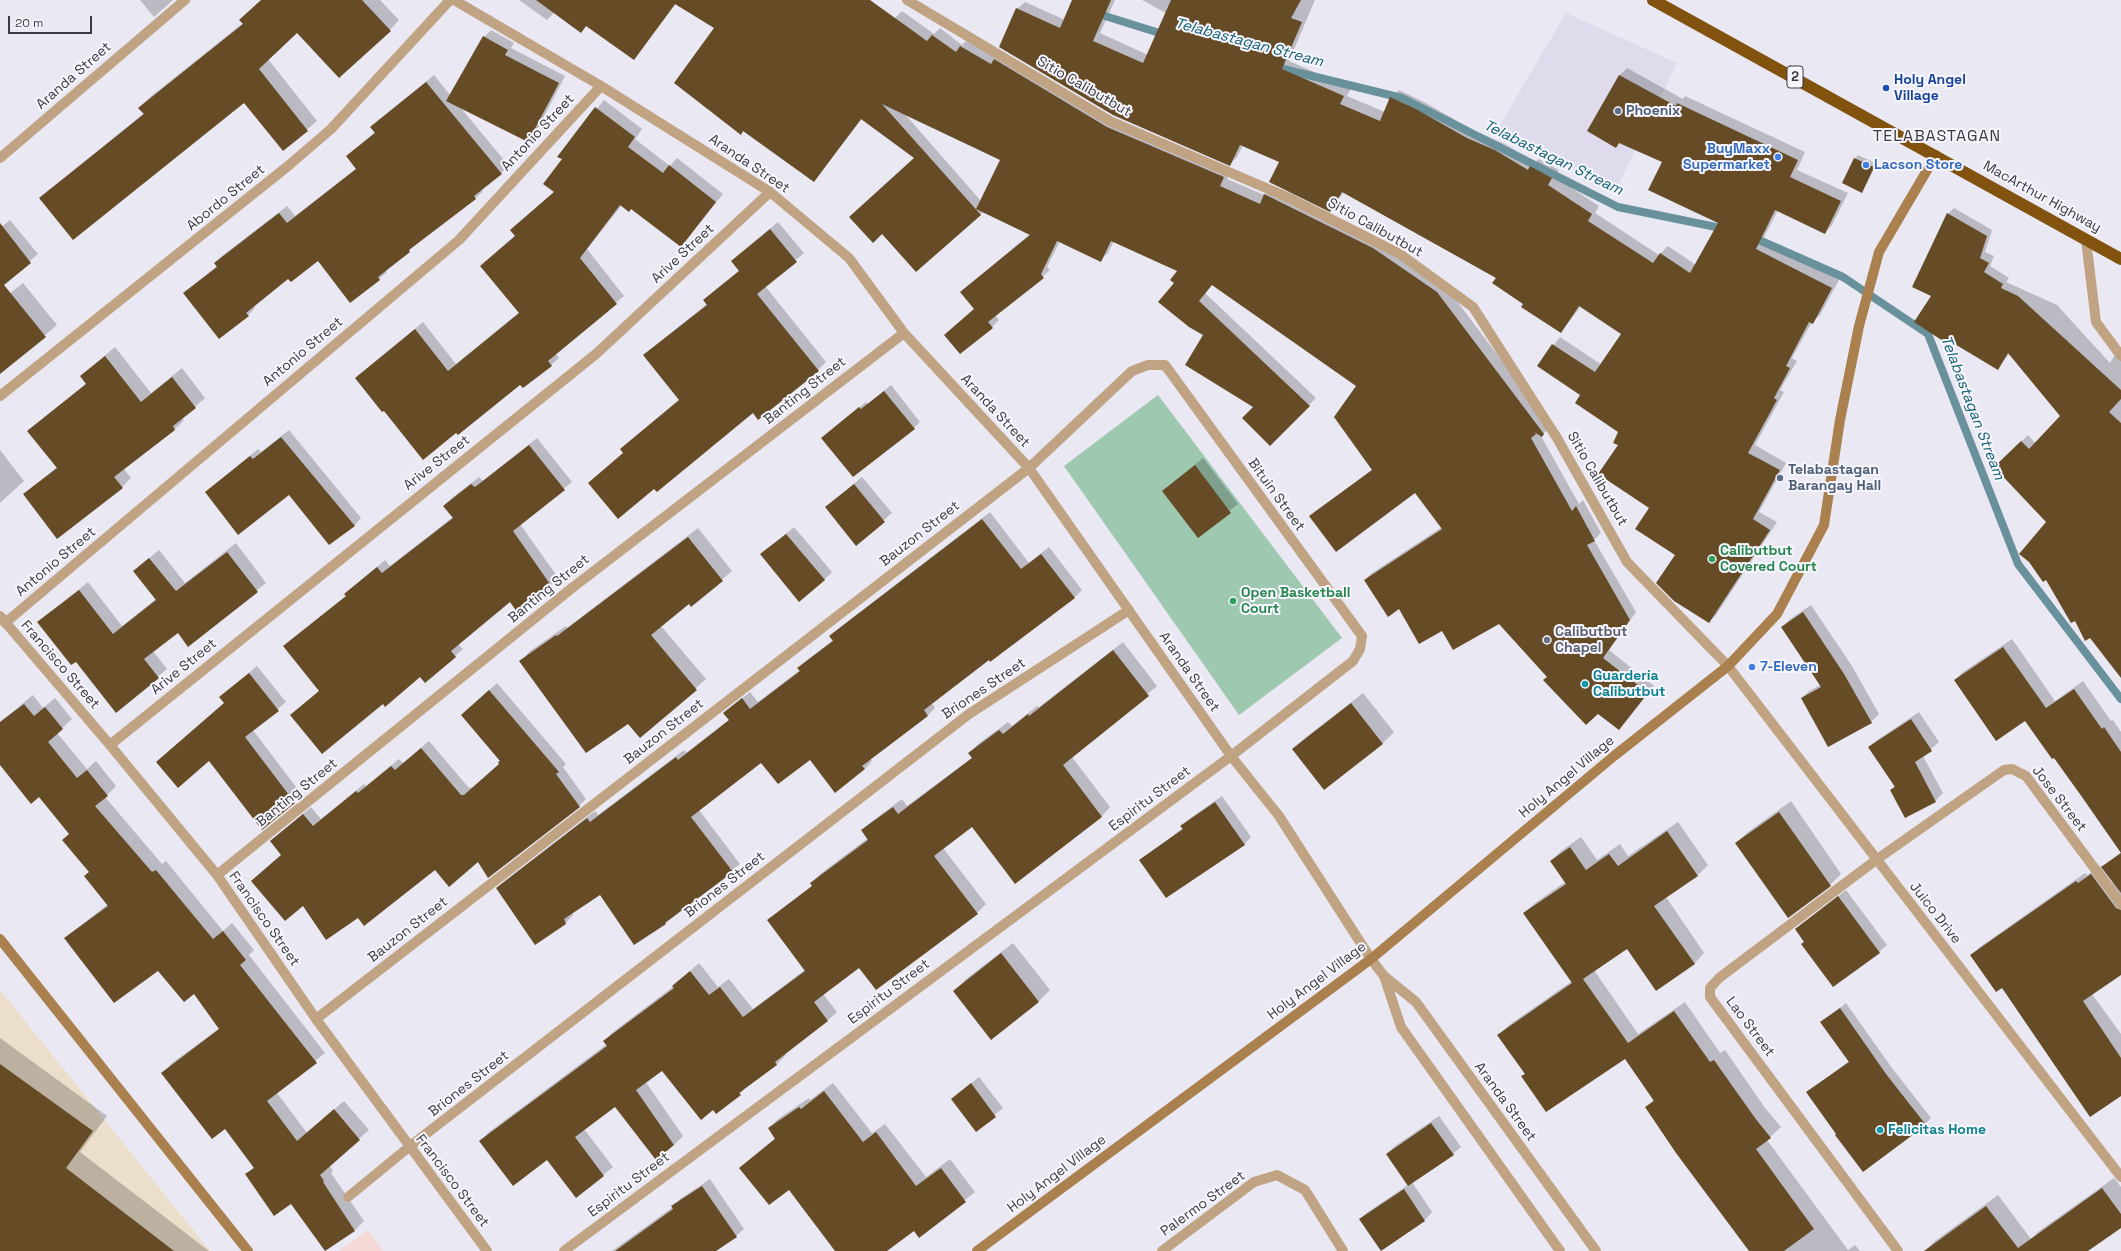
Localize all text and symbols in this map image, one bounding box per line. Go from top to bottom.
scale bar [10,8,94,34]
text: 20 m [15,15,43,31]
water label: Telabastagan Stream [1173,15,1325,71]
street label: Aranda Street [33,39,115,113]
street label: Sitio Calibutbut [1034,53,1134,121]
road number: 2 [1787,66,1803,88]
place label: Holy Angel Village [1894,72,1966,104]
marker: Holy Angel Village [1881,83,1891,93]
street label: Antonio Street [498,91,578,175]
place label: Phoenix [1626,103,1680,119]
marker: Phoenix [1613,106,1623,116]
water label: Telabastagan Stream [1480,116,1626,200]
district label: TELABASTAGAN [1873,127,2001,147]
street label: Aranda Street [705,131,793,197]
place label: BuyMaxx Supermarket [1683,141,1770,174]
marker: BuyMaxx Supermarket [1773,152,1783,162]
place label: Lacson Store [1874,157,1962,173]
street label: MacArthur Highway [1980,158,2104,236]
marker: Lacson Store [1861,160,1871,170]
street label: Abordo Street [184,161,268,235]
street label: Sitio Calibutbut [1325,195,1425,261]
street label: Arive Street [648,221,718,287]
street label: Antonio Street [260,314,346,390]
water label: Telabastagan Stream [1936,333,2008,483]
street label: Banting Street [761,354,849,428]
street label: Aranda Street [957,371,1033,451]
street label: Sitio Calibutbut [1563,429,1631,529]
street label: Arive Street [401,432,473,494]
street label: Bituin Street [1244,455,1308,535]
place label: Telabastagan Barangay Hall [1788,462,1881,494]
marker: Telabastagan Barangay Hall [1775,473,1785,483]
street label: Bauzon Street [877,498,963,570]
street label: Antonio Street [13,524,99,600]
place label: Calibutbut Covered Court [1720,543,1817,576]
street label: Banting Street [505,551,593,627]
marker: Calibutbut Covered Court [1707,554,1717,564]
place label: Open Basketball Court [1241,585,1351,618]
marker: Open Basketball Court [1228,596,1238,606]
street label: Francisco Street [17,617,103,713]
place label: Calibutbut Chapel [1555,624,1627,656]
street label: Aranda Street [1155,629,1223,715]
street label: Arive Street [148,635,220,699]
marker: Calibutbut Chapel [1542,635,1552,645]
street label: Briones Street [939,655,1029,723]
place label: 7-Eleven [1760,659,1817,675]
marker: 7-Eleven [1747,662,1757,672]
place label: Guardería Calibutbut [1593,668,1665,700]
marker: Guardería Calibutbut [1580,679,1590,689]
street label: Bauzon Street [621,696,707,768]
street label: Holy Angel Village [1516,732,1618,822]
street label: Banting Street [253,755,341,831]
street label: Espiritu Street [1106,763,1194,835]
street label: Jose Street [2028,763,2090,835]
street label: Briones Street [682,848,768,922]
street label: Francisco Street [225,868,303,970]
street label: Juico Drive [1906,879,1964,947]
street label: Bauzon Street [365,894,451,966]
street label: Holy Angel Village [1264,938,1370,1024]
street label: Espiritu Street [845,956,933,1028]
street label: Lao Street [1722,994,1778,1060]
street label: Briones Street [426,1047,512,1121]
street label: Aranda Street [1471,1059,1539,1145]
place label: Felicitas Home [1888,1122,1986,1138]
marker: Felicitas Home [1875,1125,1885,1135]
street label: Francisco Street [412,1131,492,1231]
street label: Holy Angel Village [1004,1131,1110,1217]
street label: Espiritu Street [585,1149,673,1221]
street label: Palermo Street [1157,1168,1249,1240]

